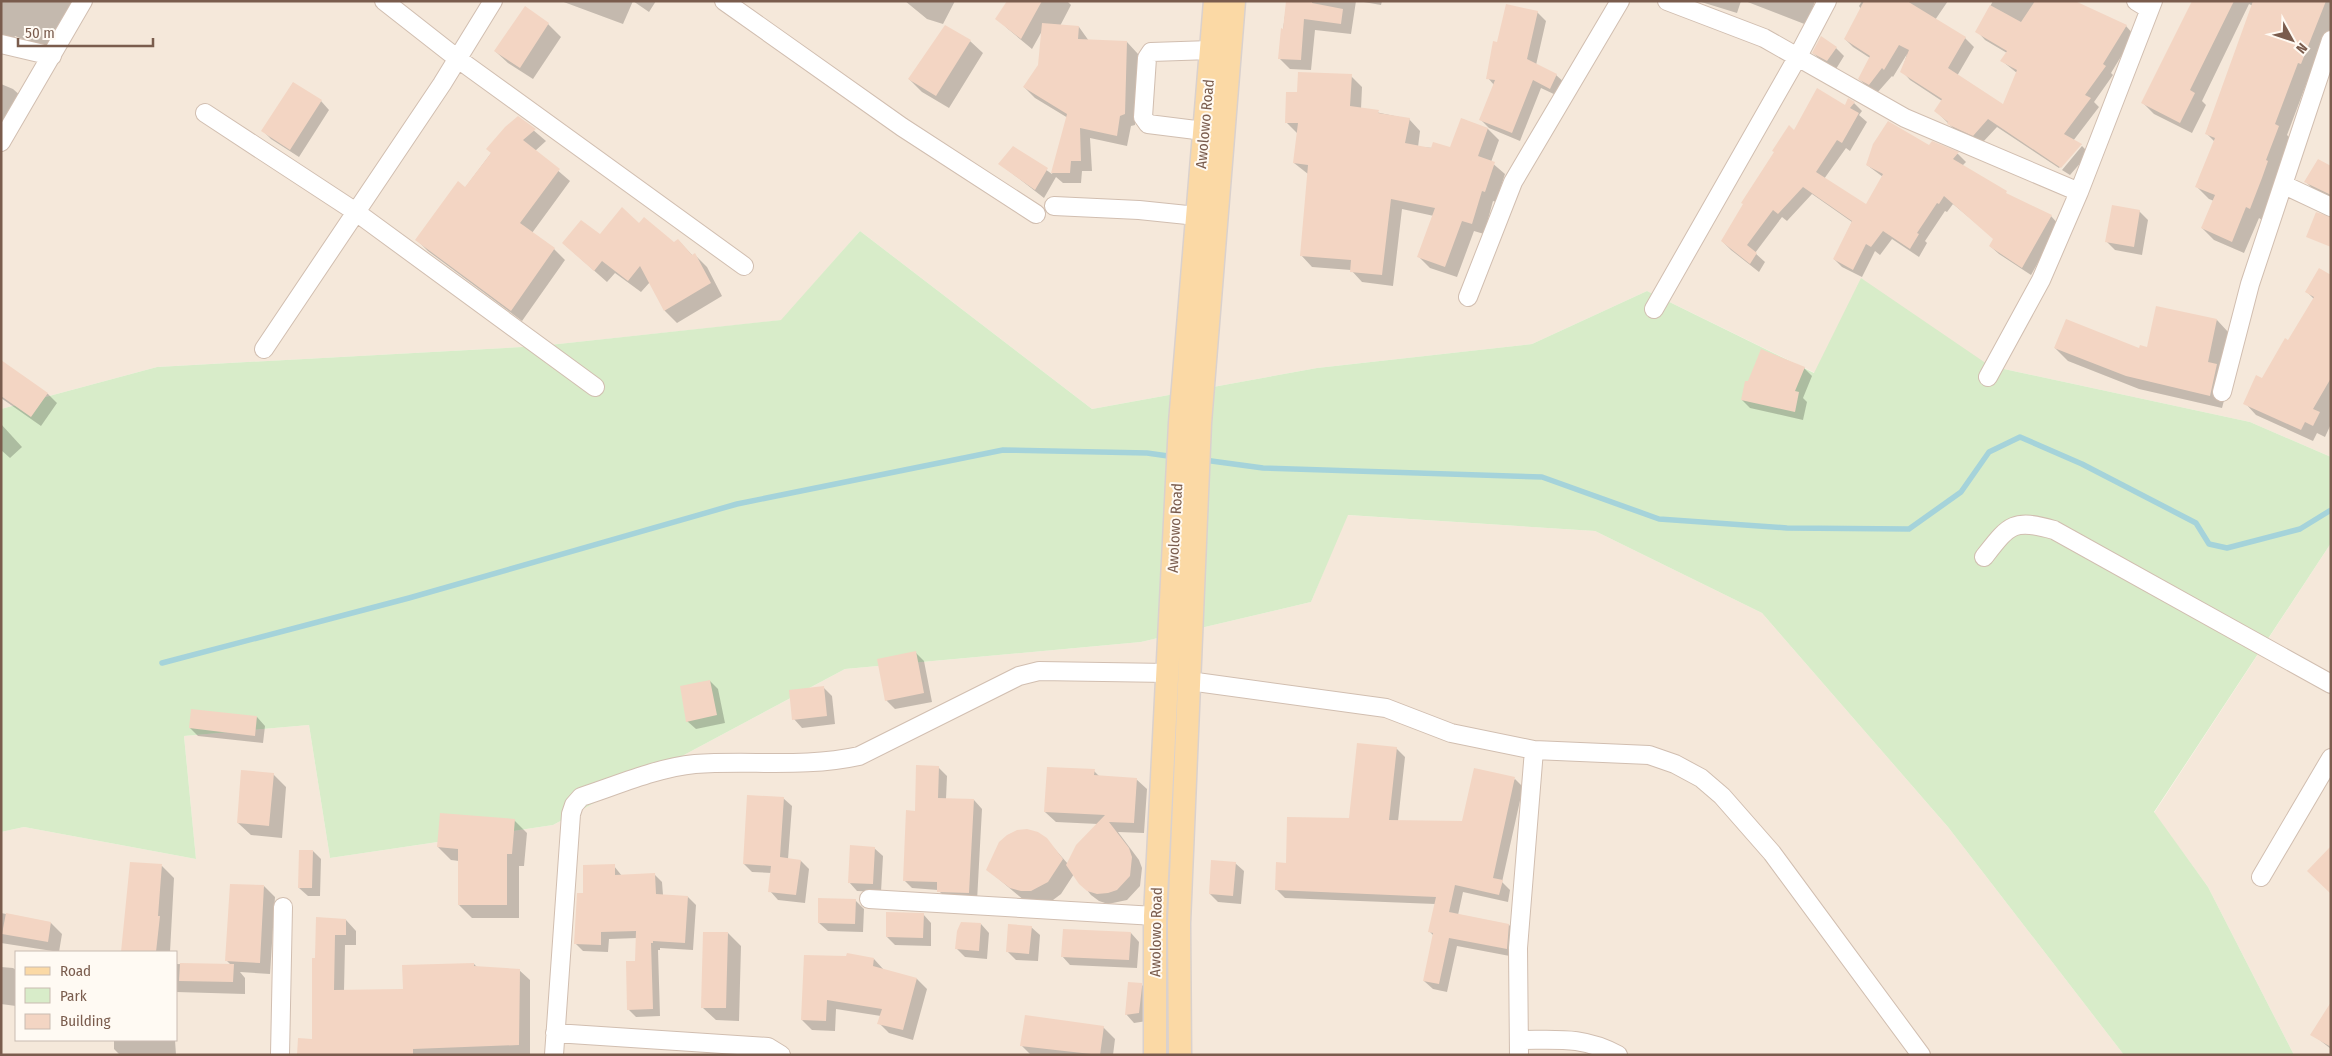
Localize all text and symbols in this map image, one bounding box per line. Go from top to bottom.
scale bar [18,15,152,47]
north arrow [2267,15,2317,65]
text: 50 m [25,24,55,42]
text: N [2292,39,2311,57]
street label: Awolowo Road [1192,79,1218,169]
street label: Awolowo Road [1164,483,1186,573]
street label: Awolowo Road [1146,887,1166,977]
legend [15,951,178,1041]
text: Road [60,962,91,980]
text: Park [60,987,87,1005]
text: Building [60,1012,111,1030]

